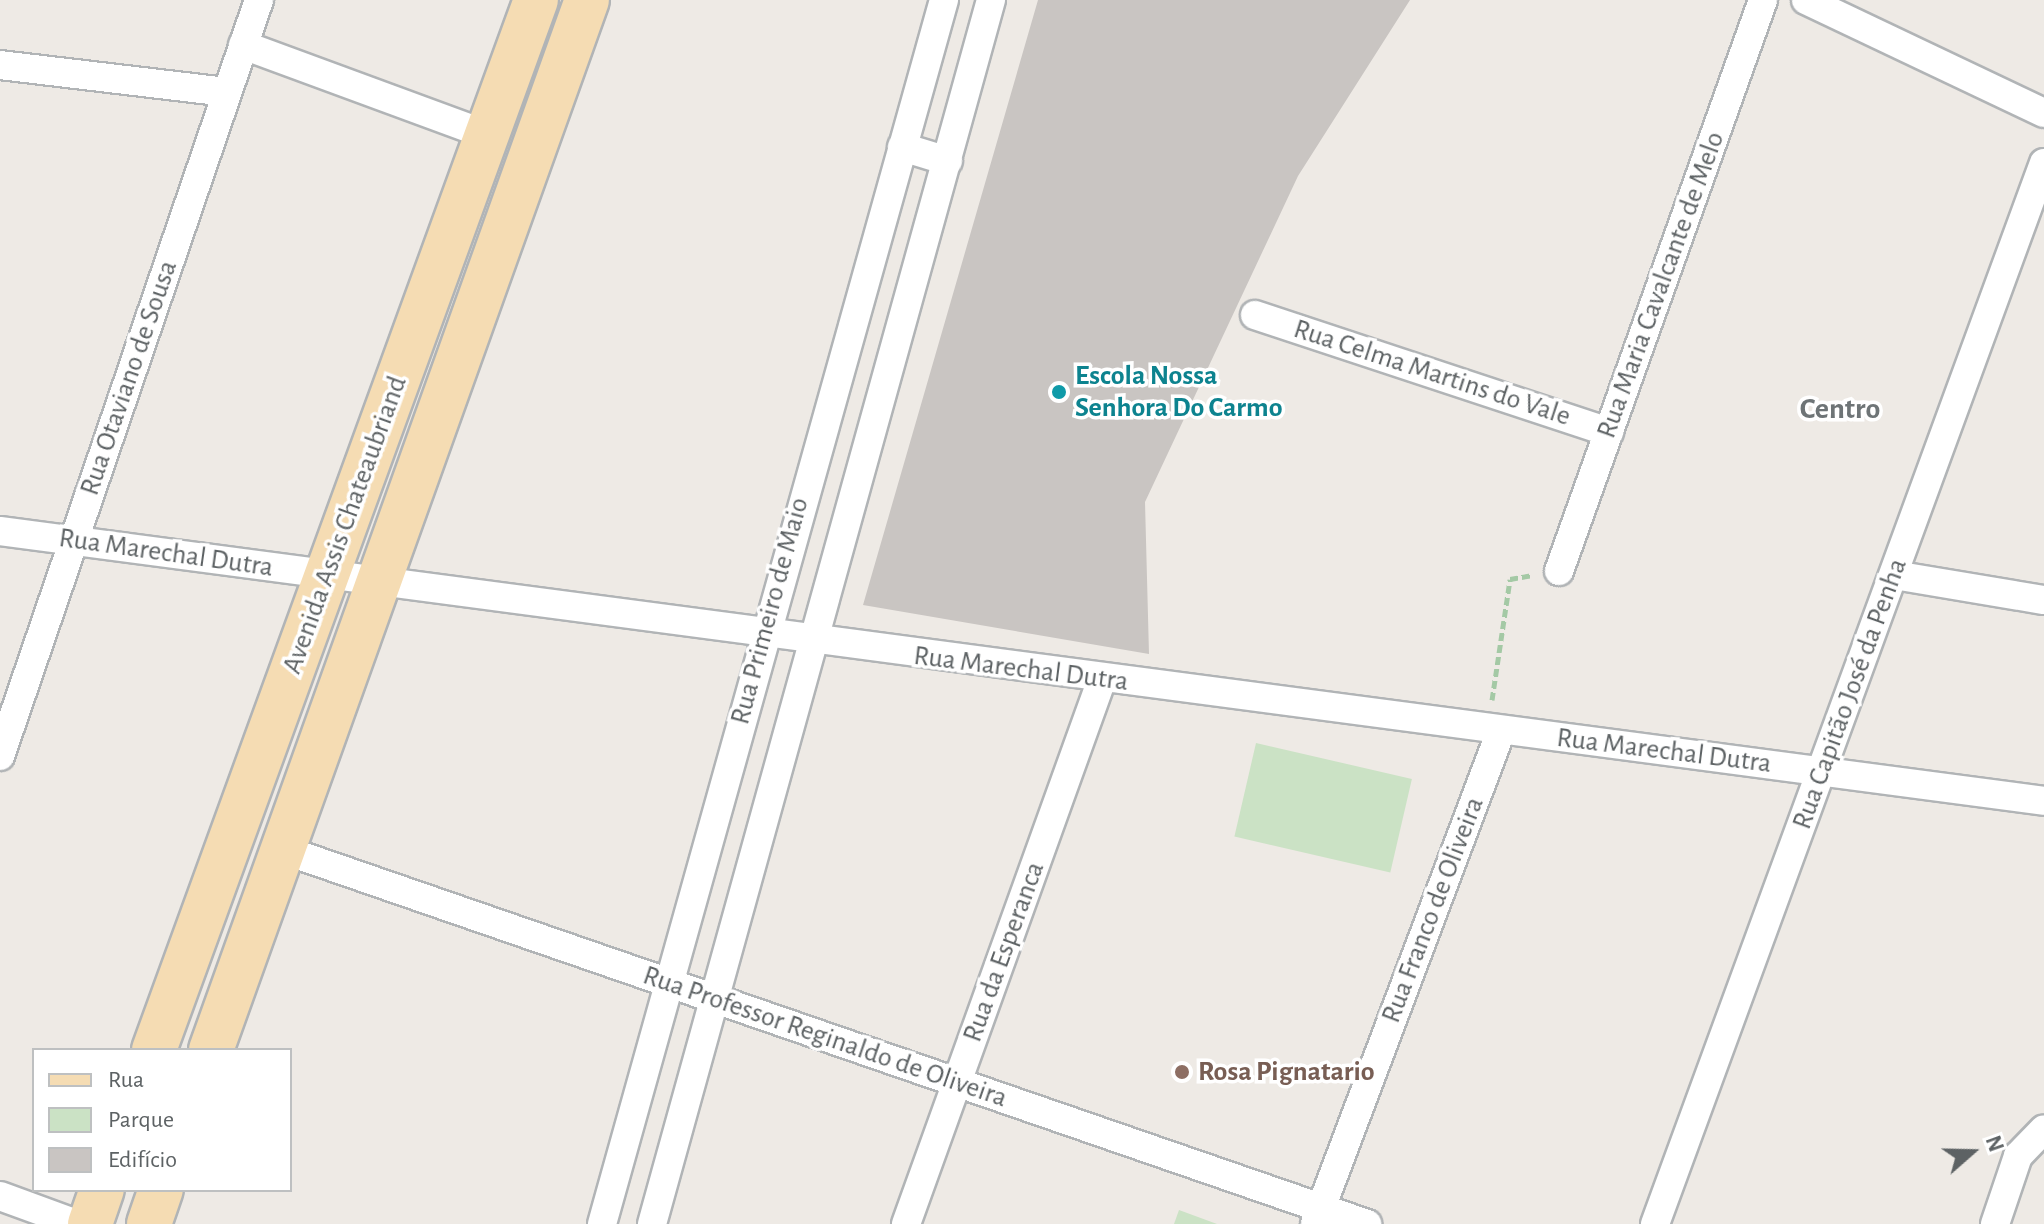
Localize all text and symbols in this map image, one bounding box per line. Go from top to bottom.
street label: Rua Maria Cavalcante de Melo [1590,127,1732,443]
street label: Rua Otaviano de Sousa [73,256,185,500]
street label: Rua Celma Martins do Vale [1289,312,1575,434]
place label: Escola Nossa Senhora Do Carmo [1075,359,1283,425]
street label: Avenida Assis Chateaubriand [275,372,415,678]
marker: Escola Nossa Senhora Do Carmo [1050,383,1068,401]
district label: Centro [1800,391,1880,427]
street label: Rua Primeiro de Maio [724,494,816,728]
street label: Rua Marechal Dutra [57,521,275,585]
street label: Rua Capitão José da Penha [1785,554,1915,834]
street label: Rua Marechal Dutra [912,639,1130,699]
street label: Rua Marechal Dutra [1555,721,1773,781]
street label: Rua Franco de Oliveira [1374,792,1492,1028]
street label: Rua da Esperanca [956,857,1052,1047]
street label: Rua Professor Reginaldo de Oliveira [638,959,1012,1115]
legend [32,1048,292,1192]
place label: Rosa Pignatario [1198,1055,1375,1089]
marker: Rosa Pignatario [1173,1063,1191,1081]
text: Rua [108,1068,144,1092]
text: Parque [108,1108,174,1132]
north arrow [1932,1112,2012,1192]
text: N [1982,1133,2008,1155]
text: Edifício [108,1148,177,1172]

